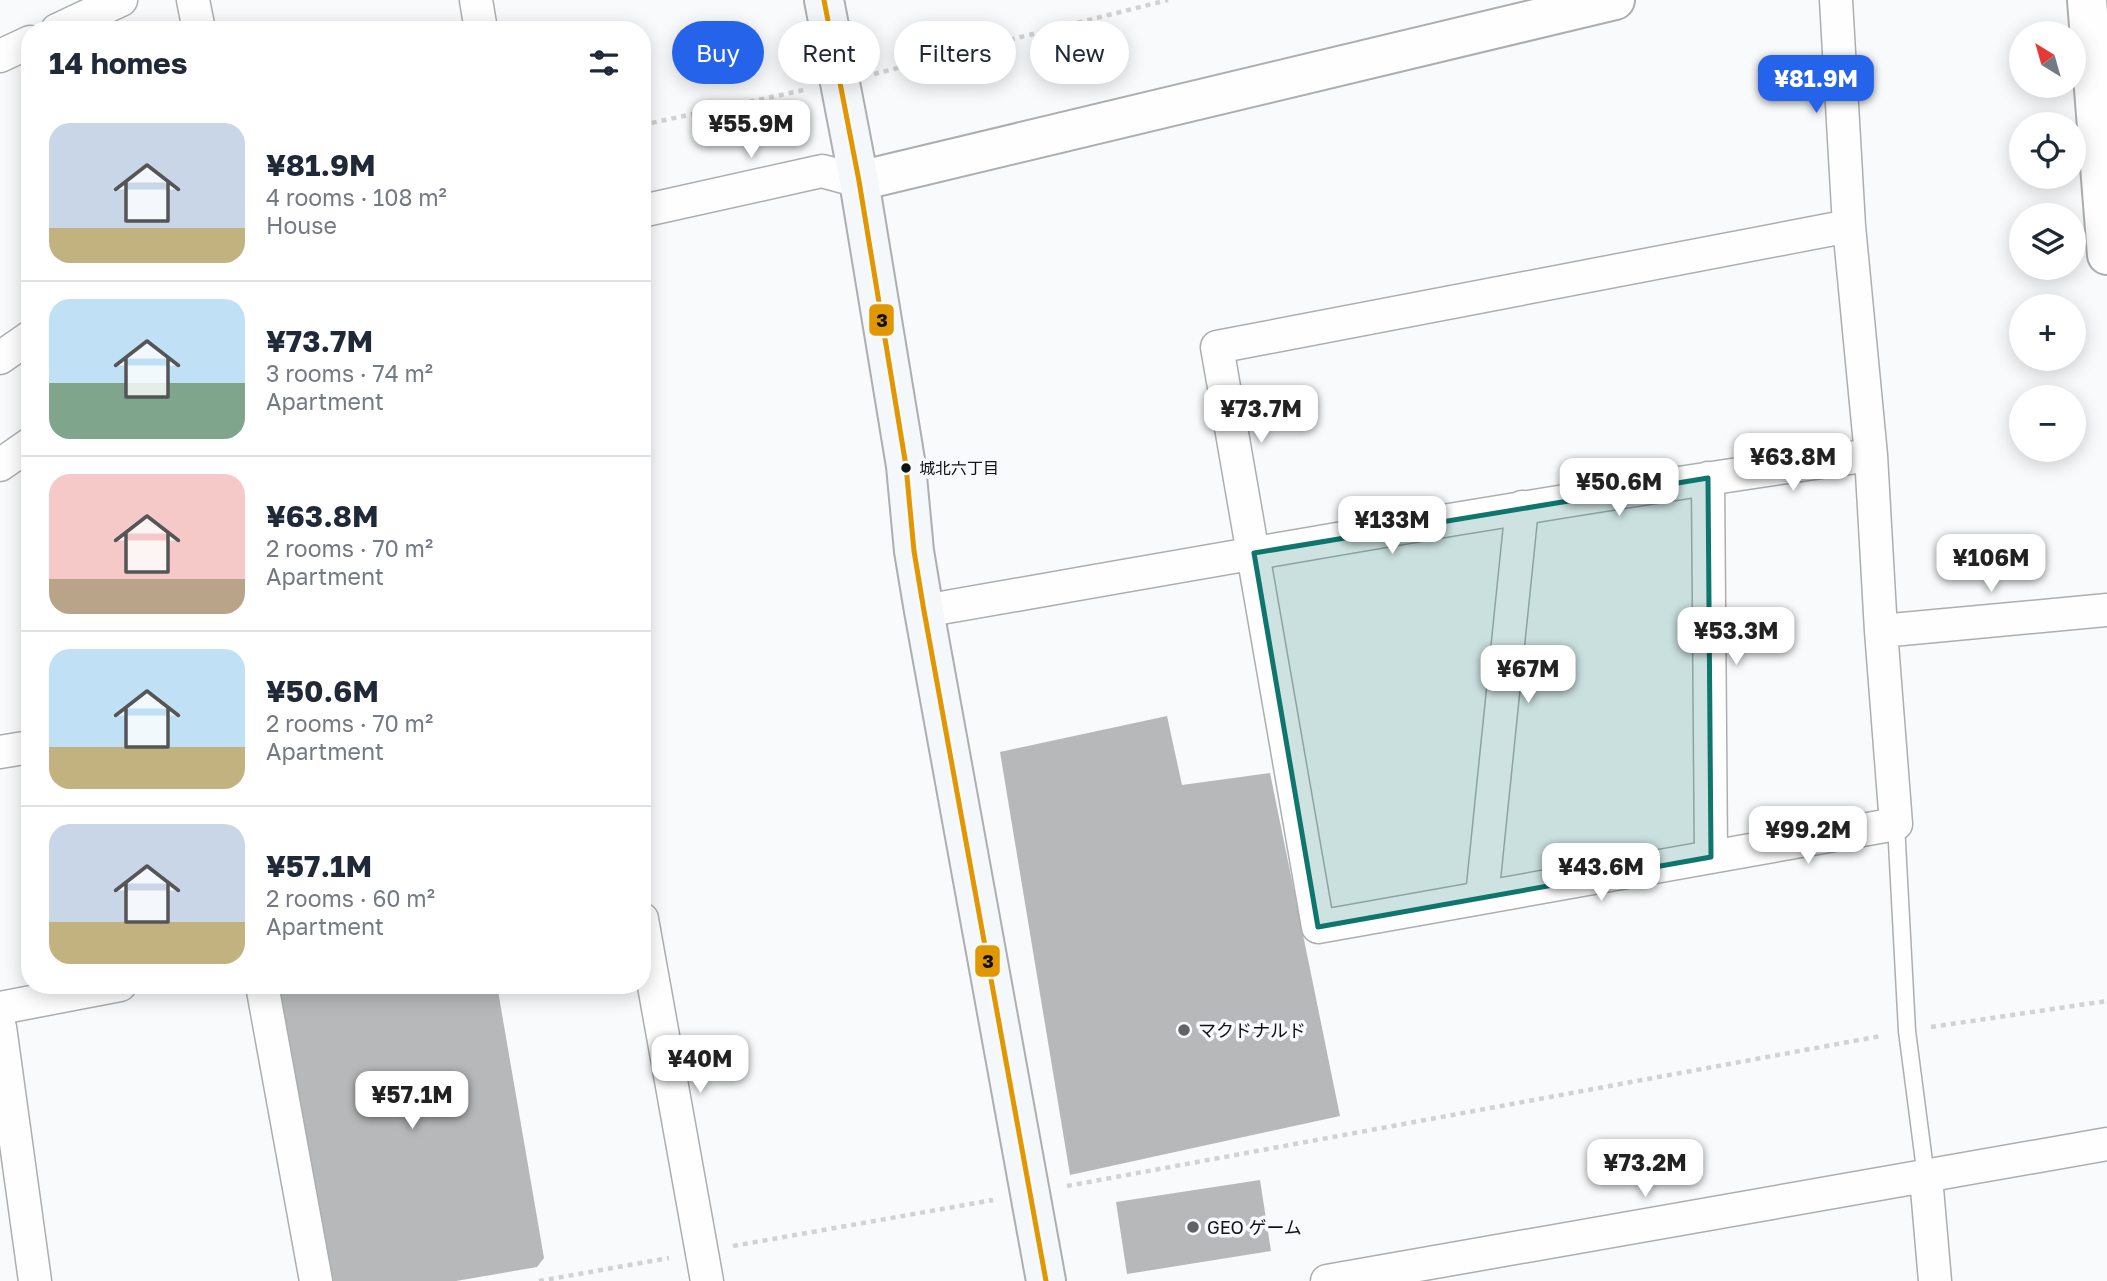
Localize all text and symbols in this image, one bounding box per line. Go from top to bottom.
chip: Buy [672,21,764,84]
chip: Rent [778,21,880,84]
chip: Filters [894,21,1016,84]
chip: New [1030,21,1129,84]
north arrow [2009,21,2086,98]
map controls [2009,21,2086,462]
icon: filters [585,44,623,82]
text: 14 homes [49,45,188,81]
pin: ¥81.9M [1759,55,1873,115]
text: ¥81.9M [1774,64,1858,92]
pin: ¥55.9M [694,100,808,160]
text: ¥55.9M [708,109,794,137]
button: locate [2009,112,2086,189]
text: ¥81.9M [266,147,376,183]
icon: home [105,151,189,235]
text: 4 rooms · 108 m² [266,183,447,211]
button: layers [2009,203,2086,280]
text: House [266,211,337,239]
button: + [2009,294,2086,371]
line badge: 3 [868,303,895,337]
text: 3 [876,308,888,331]
text: ¥73.7M [266,323,373,359]
icon: home [105,327,189,411]
text: 3 rooms · 74 m² [266,359,433,387]
button: − [2009,385,2086,462]
pin: ¥73.7M [1204,386,1318,445]
text: Apartment [266,387,384,415]
text: ¥73.7M [1220,394,1302,422]
pin: ¥63.8M [1736,434,1850,493]
text: ¥63.8M [1750,442,1836,470]
place label: 城北六丁目 [919,458,999,478]
pin: ¥50.6M [1562,458,1676,518]
marker: 城北六丁目 [899,461,913,475]
text: ¥50.6M [1576,467,1662,495]
pin: ¥133M [1343,496,1441,556]
text: ¥63.8M [266,498,379,534]
icon: home [105,502,189,586]
text: ¥133M [1354,505,1430,533]
text: 2 rooms · 70 m² [266,534,433,562]
pin: ¥106M [1942,534,2040,594]
text: ¥106M [1952,543,2030,571]
text: Apartment [266,562,384,590]
pin: ¥53.3M [1679,608,1793,667]
text: ¥53.3M [1693,616,1779,644]
pin: ¥67M [1487,646,1569,705]
text: ¥67M [1497,654,1559,682]
text: ¥50.6M [266,673,379,709]
icon: home [105,677,189,761]
text: 2 rooms · 70 m² [266,709,433,737]
text: Apartment [266,737,384,765]
pin: ¥99.2M [1751,806,1865,866]
text: ¥99.2M [1765,815,1851,843]
pin: ¥43.6M [1544,844,1658,903]
text: ¥57.1M [266,848,372,884]
icon: home [105,852,189,936]
text: ¥43.6M [1558,852,1644,880]
text: 2 rooms · 60 m² [266,884,435,912]
text: Apartment [266,912,384,940]
line badge: 3 [974,944,1001,978]
text: 3 [982,949,994,972]
place label: マクドナルド [1198,1019,1306,1041]
marker: マクドナルド [1176,1022,1192,1038]
pin: ¥40M [659,1036,741,1095]
text: ¥40M [668,1044,732,1072]
pin: ¥57.1M [355,1072,469,1131]
text: ¥57.1M [371,1080,453,1108]
pin: ¥73.2M [1588,1140,1702,1199]
text: ¥73.2M [1603,1148,1687,1176]
place label: GEO ゲーム [1207,1216,1302,1238]
marker: GEO ゲーム [1185,1219,1201,1235]

